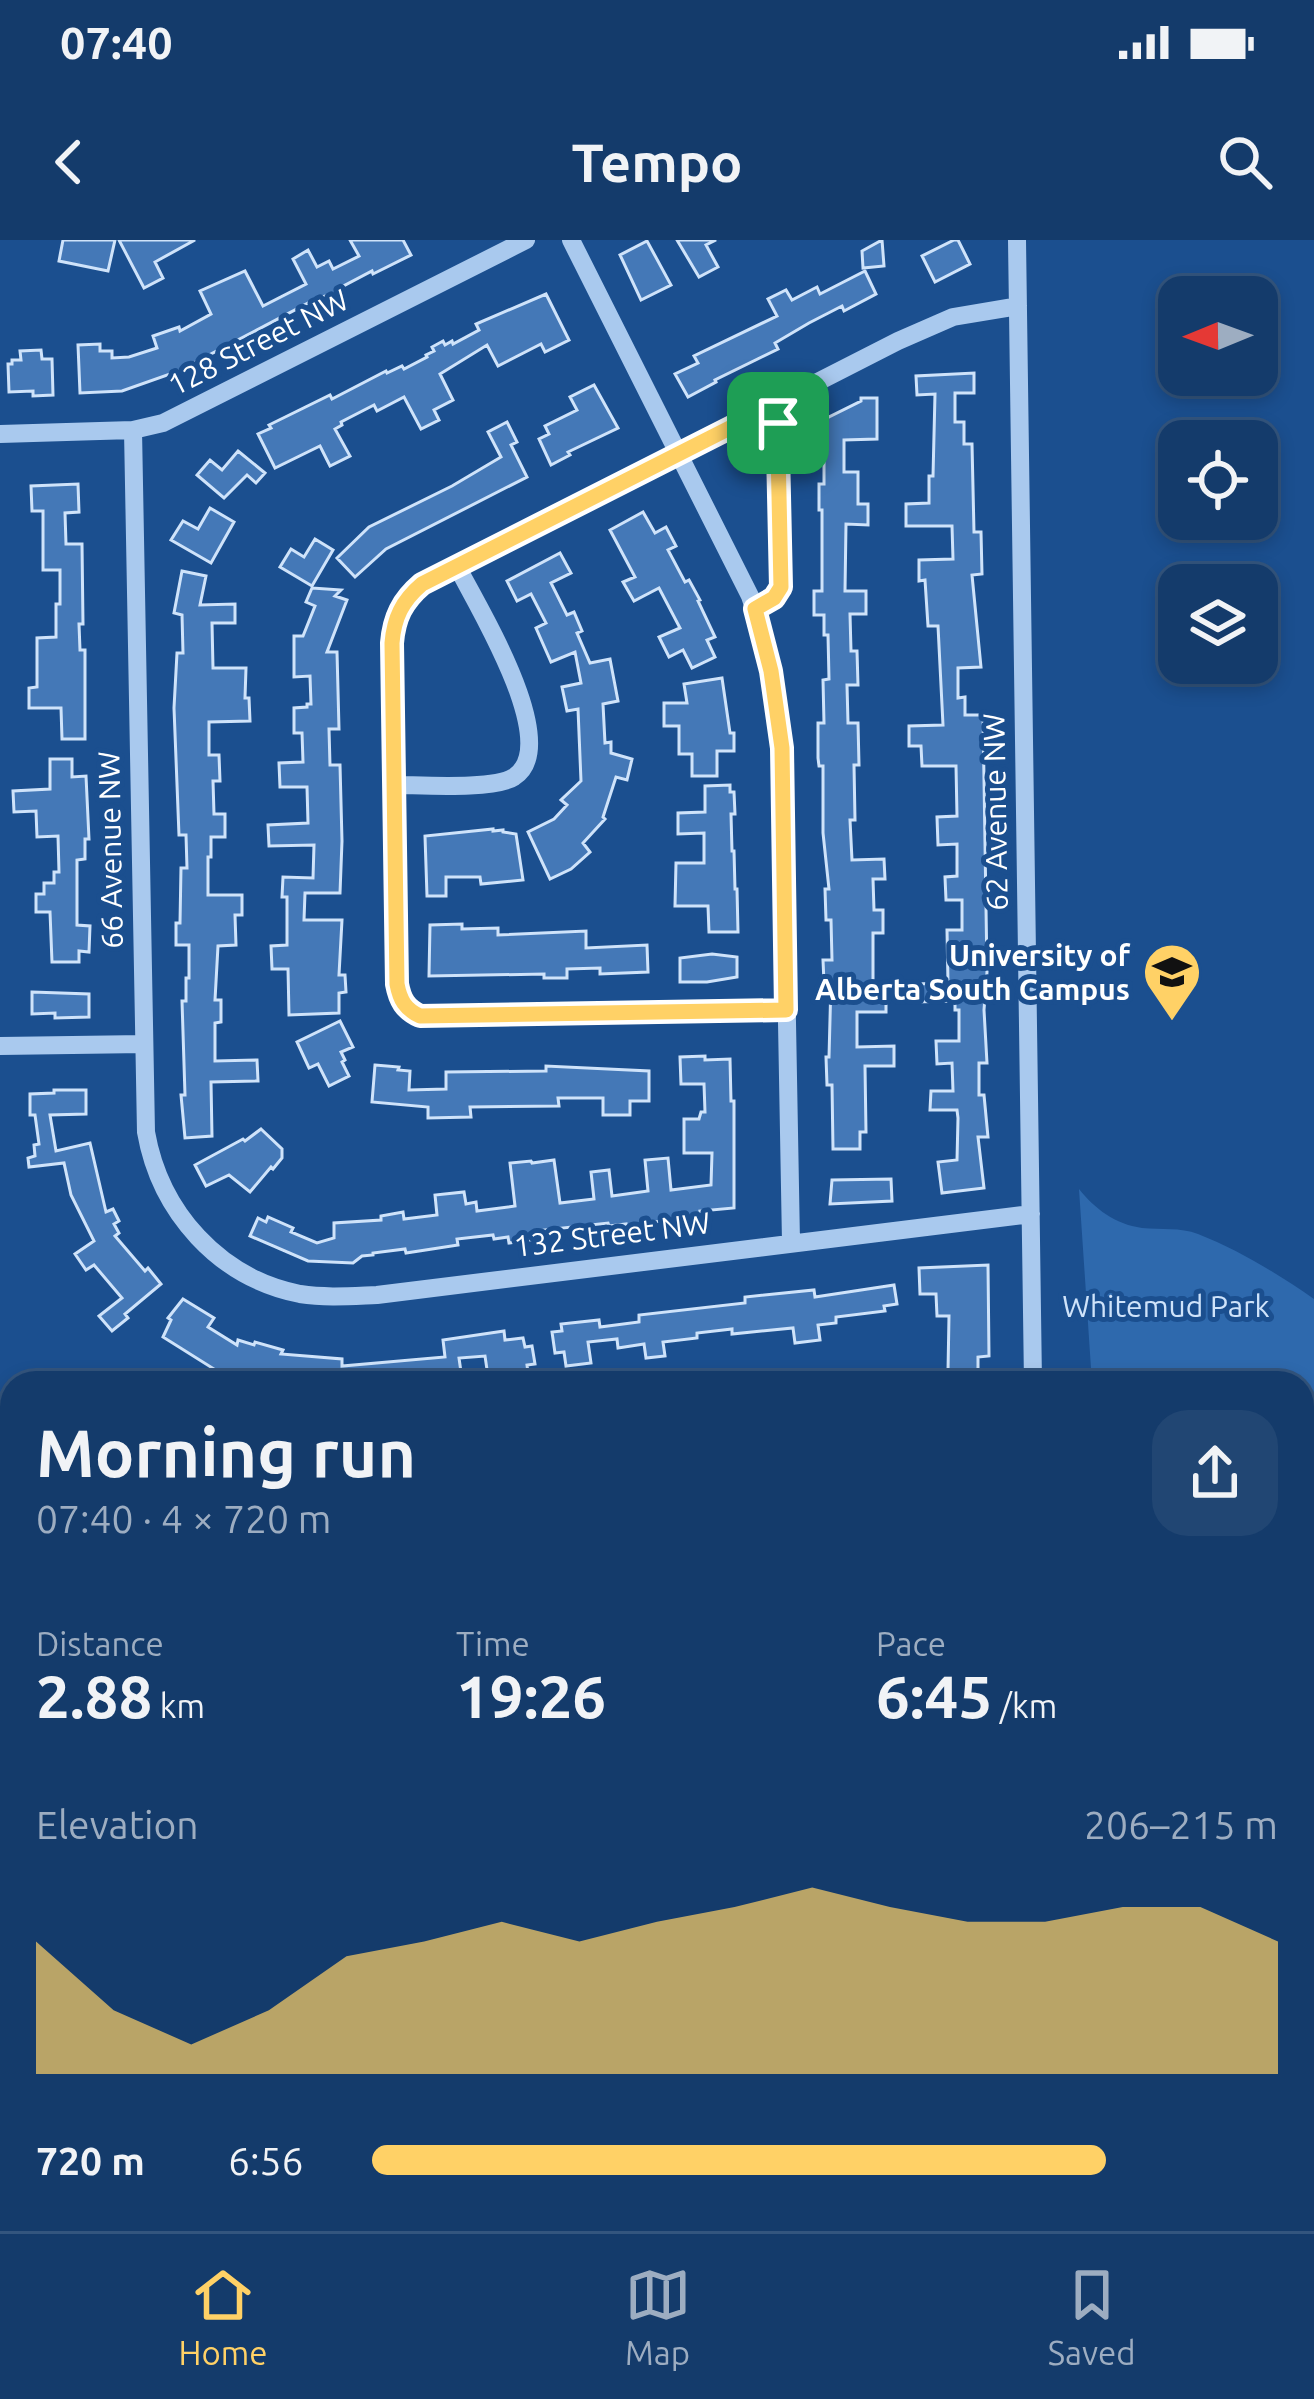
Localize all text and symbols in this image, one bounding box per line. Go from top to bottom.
text: 07:40 [60,17,173,68]
icon: back [36,129,102,195]
icon: search [1212,129,1278,195]
text: Tempo [571,132,743,192]
north arrow [1158,276,1278,396]
map controls [1158,276,1278,684]
street label: 128 Street NW [162,282,354,402]
pin [727,372,829,474]
icon: arrive [745,390,811,456]
button: locate [1158,420,1278,540]
button: layers [1158,564,1278,684]
street label: 62 Avenue NW [976,713,1014,911]
street label: 66 Avenue NW [91,751,129,949]
place label: University of Alberta South Campus [815,938,1131,1006]
school or university icon: University of Alberta South Campus [1141,941,1203,1023]
street label: 132 Street NW [512,1205,712,1263]
park label: Whitemud Park [1062,1289,1270,1323]
button: share [1152,1410,1278,1536]
text: Morning run [36,1415,416,1489]
text: 07:40 · 4 × 720 m [36,1497,331,1540]
text: Distance [36,1625,164,1662]
text: Time [456,1625,530,1662]
text: Pace [876,1625,946,1662]
text: 2.88 [36,1662,152,1729]
text: 19:26 [456,1662,606,1729]
text: 6:45 [876,1662,992,1729]
text: km [152,1687,205,1724]
text: /km [992,1687,1057,1724]
text: Elevation [36,1803,199,1846]
text: 206–215 m [1084,1803,1278,1846]
text: 720 m [36,2139,145,2182]
text: 6:56 [228,2139,304,2182]
tab: Home [179,2262,268,2371]
tab: Map [625,2262,691,2371]
tab: Saved [1048,2262,1135,2371]

